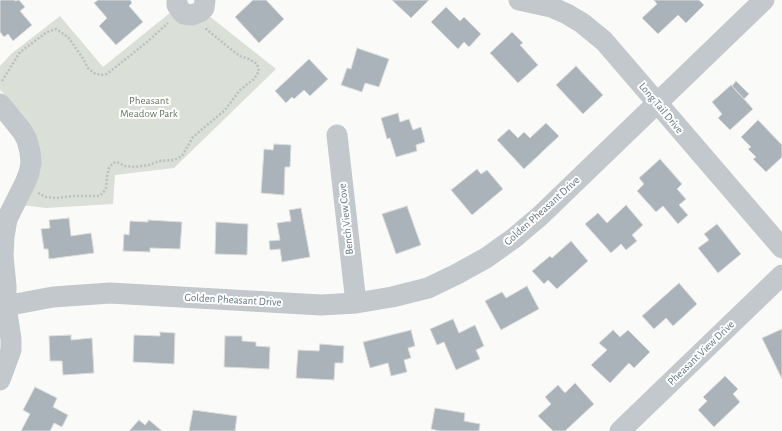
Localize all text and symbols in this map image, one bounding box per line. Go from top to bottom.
street label: Long Tail Drive [636,80,686,136]
park label: Pheasant Meadow Park [120,94,178,120]
street label: Golden Pheasant Drive [501,174,583,248]
street label: Bench View Cove [336,183,356,255]
street label: Golden Pheasant Drive [184,291,282,309]
street label: Pheasant View Drive [665,318,737,388]

